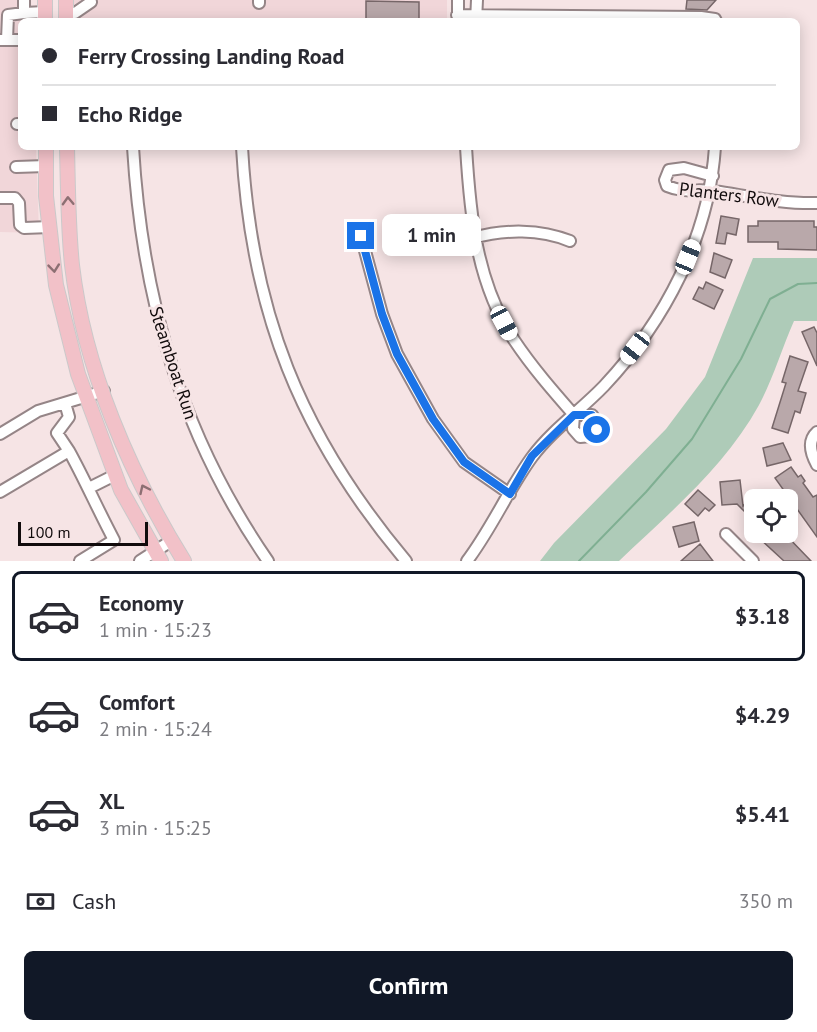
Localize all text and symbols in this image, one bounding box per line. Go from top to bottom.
text: Ferry Crossing Landing Road [78,42,344,70]
text: Echo Ridge [78,100,182,128]
street label: Planters Row [678,177,781,212]
one-way arrow [62,197,75,206]
callout: 1 min [382,215,481,257]
route end [347,222,374,249]
text: 1 min [407,222,456,248]
car [673,237,703,277]
one-way arrow [47,264,60,273]
street label: Steamboat Run [144,303,203,422]
car [488,303,520,343]
car [617,328,653,368]
route start [583,416,610,443]
one-way arrow [140,484,152,495]
map controls [744,489,798,543]
button: locate [744,489,798,543]
scale bar [18,519,148,546]
text: 100 m [27,522,70,542]
icon: car [27,589,81,643]
text: Economy [99,589,183,617]
text: $3.18 [735,602,790,630]
text: 1 min · 15:23 [99,617,212,643]
icon: car [27,688,81,742]
text: Comfort [99,688,175,716]
text: $4.29 [735,701,790,729]
text: 2 min · 15:24 [99,716,212,742]
icon: car [27,787,81,841]
text: XL [99,787,124,815]
text: $5.41 [735,800,790,828]
text: 3 min · 15:25 [99,815,212,841]
icon: cash [24,885,57,918]
text: Cash [72,887,116,915]
text: 350 m [739,888,793,914]
button: Confirm [24,951,793,1020]

